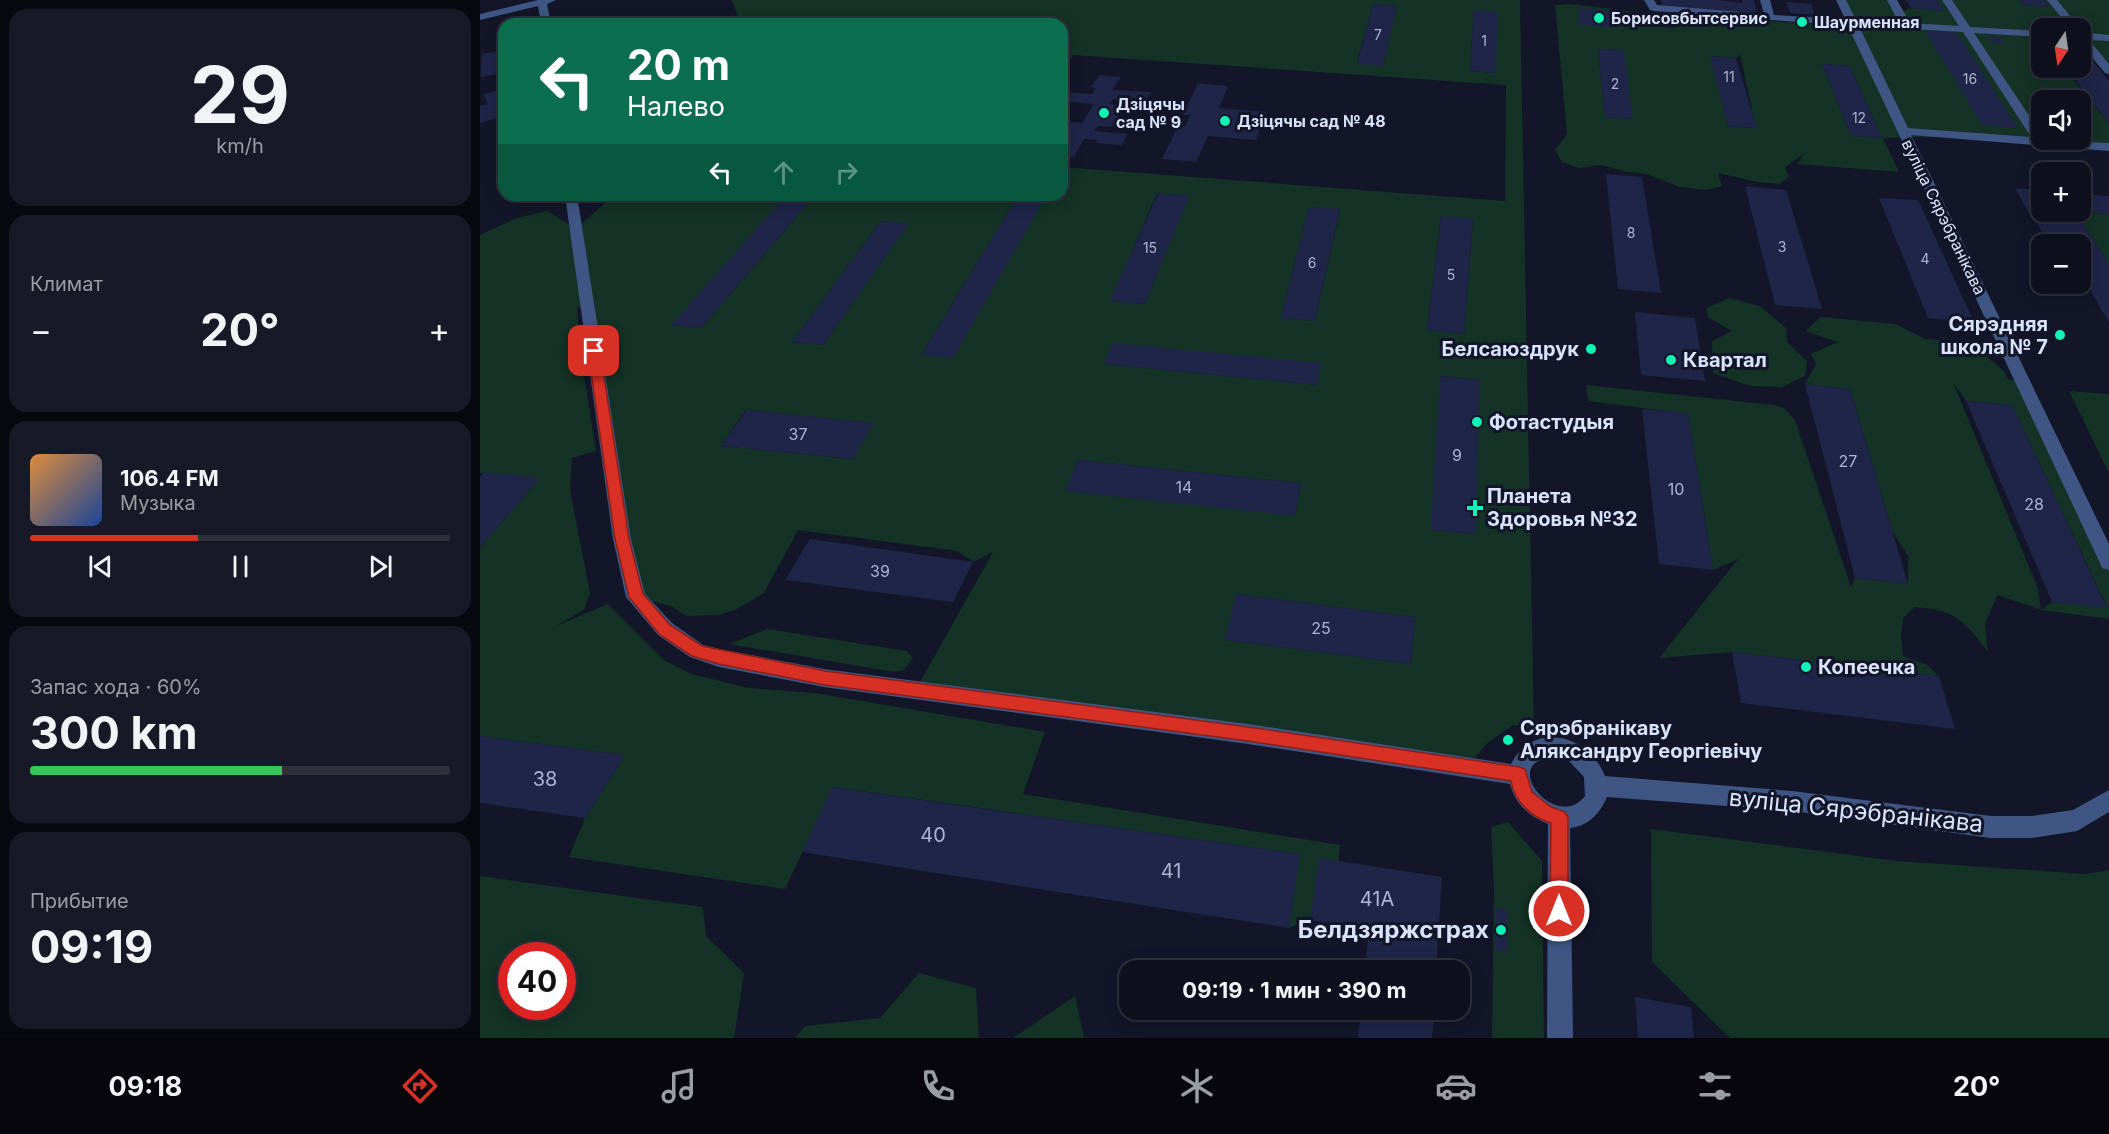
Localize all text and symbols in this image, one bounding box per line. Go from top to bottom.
place label: Борисовбытсервис [1611,8,1768,28]
marker: Борисовбытсервис [1592,11,1606,25]
place label: Шаурменная [1814,12,1920,32]
marker: Шаурменная [1795,15,1809,29]
north arrow [2031,18,2091,78]
map controls [2031,18,2091,294]
house number: 7 [1374,26,1382,43]
house number: 1 [1481,32,1487,49]
text: 20 m [627,39,730,90]
icon: left [528,42,606,120]
text: 29 [190,47,290,142]
house number: 11 [1723,68,1735,85]
house number: 16 [1963,70,1977,87]
house number: 2 [1611,75,1619,92]
text: Налево [627,90,725,123]
button: sound [2031,90,2091,150]
place label: Дзіцячы сад № 9 [1116,94,1185,132]
marker: Дзіцячы сад № 9 [1097,106,1111,120]
house number: 12 [1852,109,1866,126]
place label: Дзіцячы сад № 48 [1237,111,1386,131]
marker: Дзіцячы сад № 48 [1218,114,1232,128]
text: km/h [216,134,264,158]
street label: вуліца Сярэбранікава [1898,136,1990,298]
icon: left [704,156,737,189]
icon: ahead [767,156,800,189]
icon: right [830,156,863,189]
button: + [2031,162,2091,222]
house number: 8 [1627,224,1635,241]
button: − [2031,234,2091,294]
house number: 3 [1778,238,1786,255]
house number: 15 [1143,239,1157,256]
house number: 4 [1920,250,1930,267]
house number: 6 [1308,254,1316,271]
house number: 5 [1447,266,1455,283]
text: Климат [30,272,103,296]
text: 20° [200,302,280,357]
text: − [30,310,52,350]
text: + [428,310,450,350]
place label: Сярэдняя школа № 7 [1940,312,2048,359]
pin [568,325,619,376]
marker: Сярэдняя школа № 7 [2053,328,2067,342]
icon: arrive [577,334,610,367]
place label: Белсаюздрук [1441,337,1579,361]
marker: Белсаюздрук [1584,342,1598,356]
place label: Квартал [1683,348,1767,372]
marker: Квартал [1664,353,1678,367]
place label: Фотастудыя [1489,410,1614,434]
marker: Фотастудыя [1470,415,1484,429]
house number: 37 [789,424,807,444]
house number: 9 [1452,445,1462,465]
house number: 27 [1839,451,1857,471]
text: 106.4 FM [120,465,219,491]
house number: 14 [1176,477,1192,497]
house number: 10 [1668,479,1684,499]
place label: Планета Здоровья №32 [1487,484,1638,531]
text: Музыка [120,491,196,515]
house number: 28 [2024,494,2044,514]
marker: Планета Здоровья №32 [1468,501,1482,515]
icon: previous [84,550,117,583]
icon: pause [224,550,257,583]
icon: next [364,550,397,583]
house number: 39 [870,561,890,581]
house number: 25 [1311,618,1331,638]
place label: Копеечка [1818,655,1915,679]
marker: Копеечка [1799,660,1813,674]
text: Запас хода · 60% [30,675,202,699]
text: 300 km [30,705,198,760]
place label: Сярэбранікаву Аляксандру Георгіевічу [1520,716,1762,763]
marker: Сярэбранікаву Аляксандру Георгіевічу [1501,733,1515,747]
house number: 38 [533,767,557,791]
street label: вуліца Сярэбранікава [1728,783,1985,838]
house number: 40 [920,823,946,847]
house number: 41 [1161,859,1181,883]
position arrow [1527,879,1591,943]
house number: 41А [1360,887,1394,911]
text: Прибытие [30,889,129,913]
place label: Белдзяржстрах [1298,915,1489,944]
text: 09:19 [30,919,153,974]
marker: Белдзяржстрах [1494,923,1508,937]
speed limit sign: 40 [498,942,576,1020]
text: 09:19 · 1 мин · 390 m [1182,977,1407,1003]
icon: directions [399,1065,441,1107]
icon: music [658,1065,700,1107]
icon: phone [917,1065,959,1107]
icon: climate [1176,1065,1218,1107]
icon: car [1435,1065,1477,1107]
icon: filters [1694,1065,1736,1107]
text: 09:18 [108,1070,182,1103]
text: 20° [1953,1070,2001,1103]

